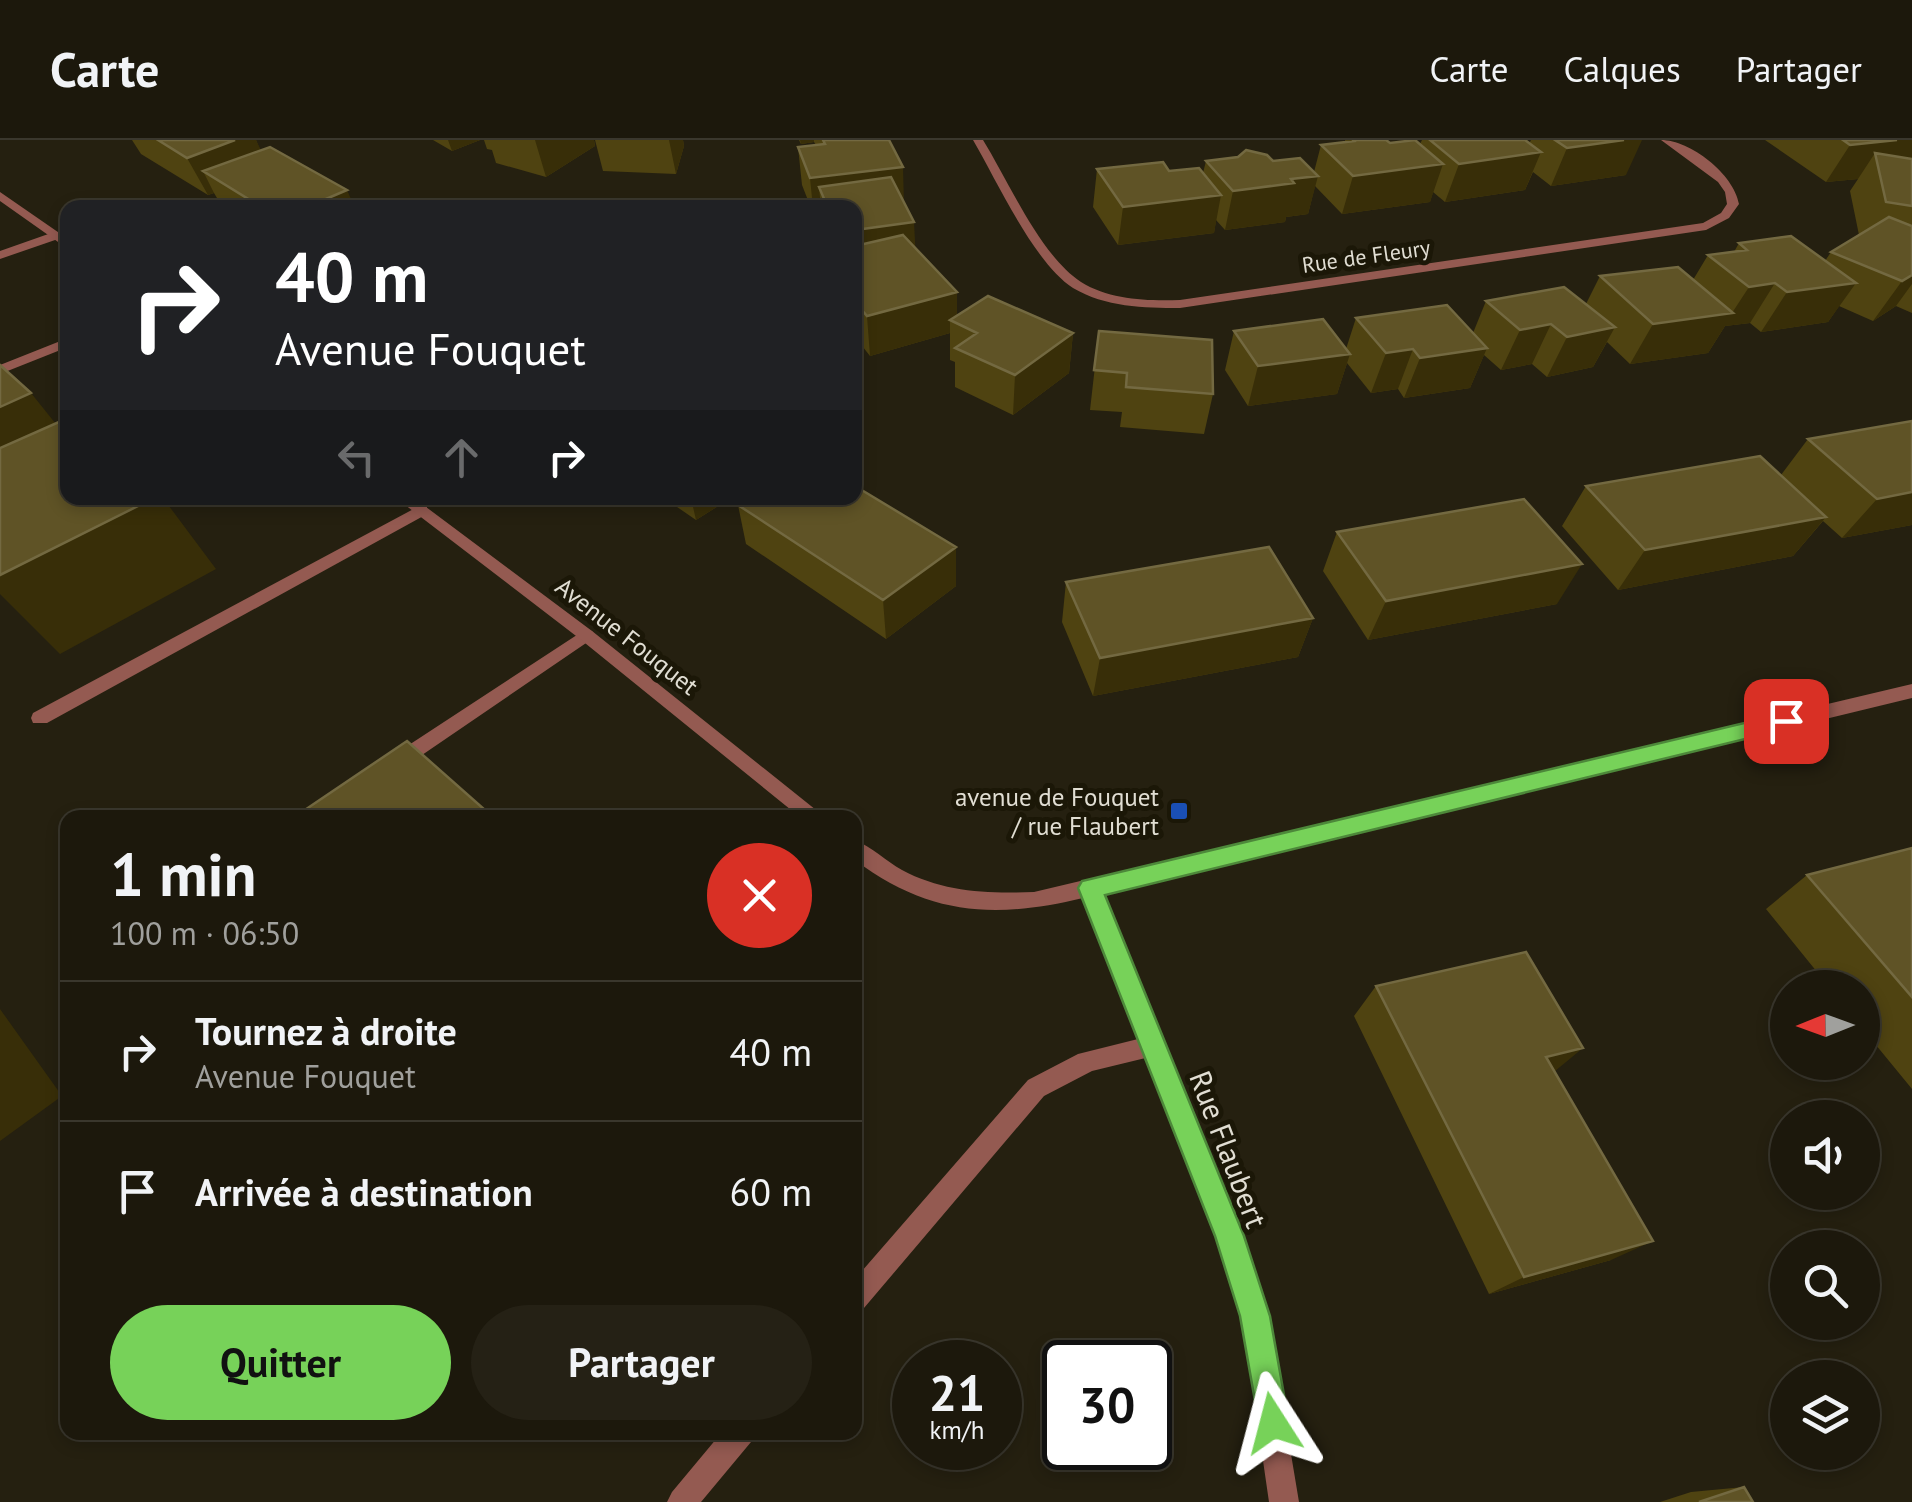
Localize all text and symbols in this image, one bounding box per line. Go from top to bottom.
text: Carte [50,38,159,100]
text: Carte [1430,46,1508,92]
text: Calques [1563,46,1681,92]
text: Partager [1736,46,1862,92]
text: 40 m [275,231,428,321]
street label: Rue de Fleury [1300,233,1433,279]
icon: right [110,240,240,370]
text: Avenue Fouquet [275,319,586,377]
icon: left [329,430,384,485]
icon: ahead [434,430,489,485]
icon: right [539,430,594,485]
street label: Avenue Fouquet [549,570,705,702]
pin [1744,679,1829,764]
icon: arrive [1759,694,1814,749]
place label: avenue de Fouquet / rue Flaubert [955,781,1160,842]
marker: avenue de Fouquet / rue Flaubert [1168,800,1190,822]
text: 1 min [110,835,256,913]
button: close [707,843,812,948]
text: 100 m · 06:50 [110,912,299,954]
north arrow [1770,970,1880,1080]
map controls [1770,970,1880,1470]
text: Tournez à droite [195,1006,457,1055]
icon: right [110,1024,165,1079]
text: 40 m [730,1027,812,1076]
text: Avenue Fouquet [195,1055,416,1097]
street label: Rue Flaubert [1181,1065,1277,1233]
button: sound [1770,1100,1880,1210]
icon: arrive [110,1164,165,1219]
text: Arrivée à destination [195,1167,533,1216]
text: 60 m [730,1167,812,1216]
button: search [1770,1230,1880,1340]
button: Quitter [110,1305,451,1420]
button: Partager [471,1305,812,1420]
speed limit sign: 30 [1042,1340,1172,1470]
text: 21 [929,1360,985,1425]
button: layers [1770,1360,1880,1470]
position arrow [1221,1371,1325,1475]
text: km/h [930,1414,984,1446]

